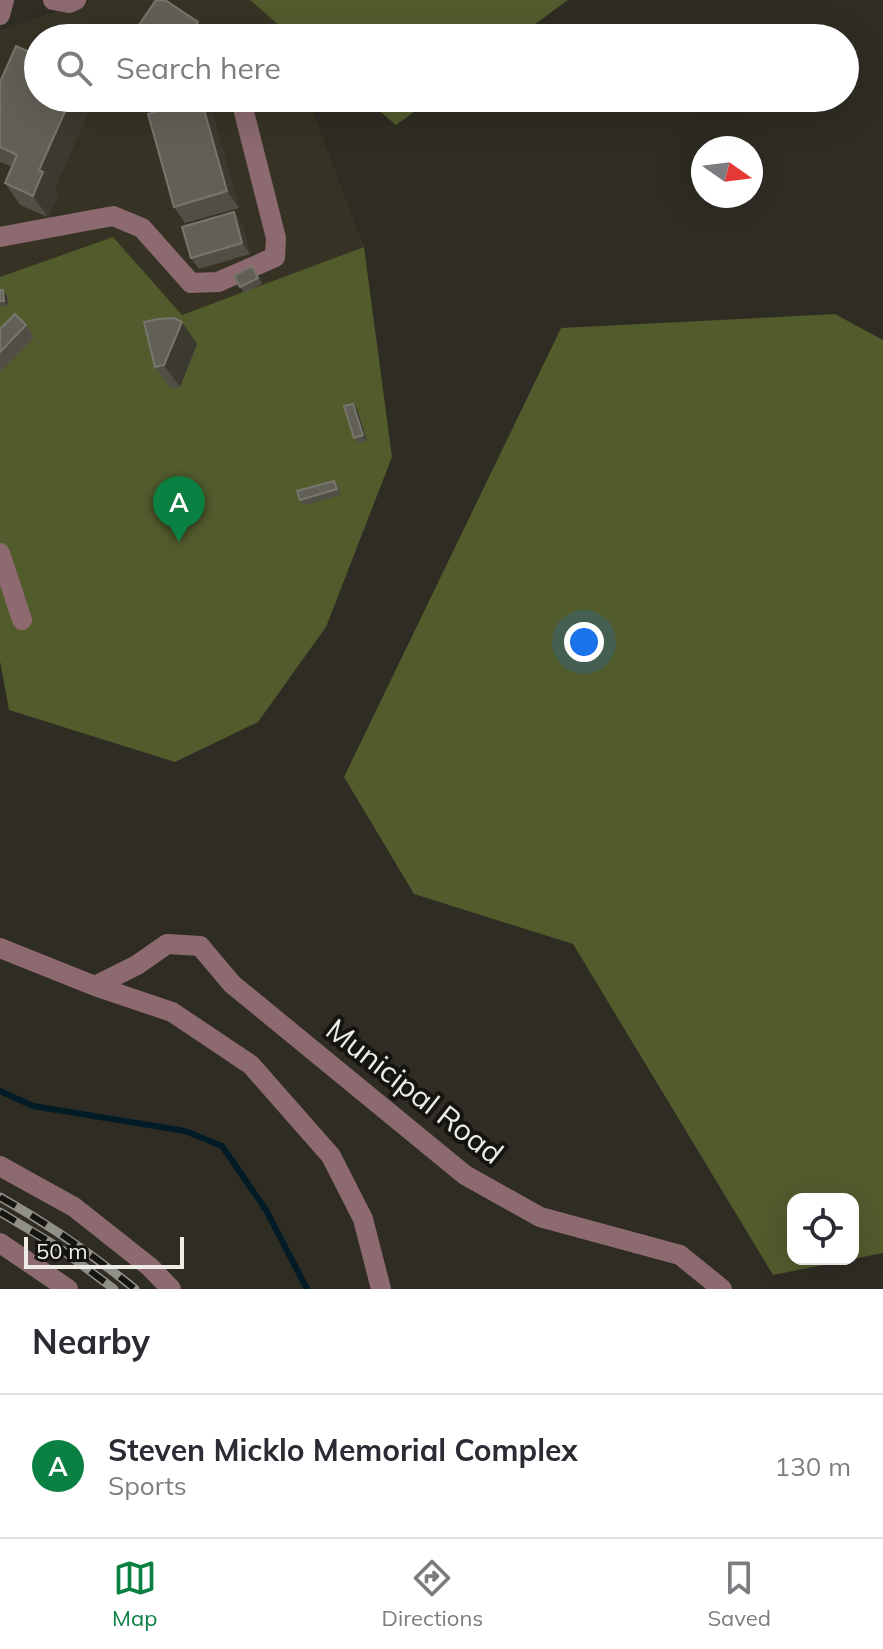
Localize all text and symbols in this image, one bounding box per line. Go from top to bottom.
search box [24,24,859,112]
icon: search [52,46,96,90]
text: Search here [116,49,281,87]
north arrow [691,136,763,208]
pin: A [153,476,205,542]
your location [564,622,604,662]
street label: Municipal Road [319,1010,511,1172]
map controls [787,1193,859,1265]
button: locate [787,1193,859,1265]
scale bar [24,1233,184,1269]
text: 50 m [36,1237,87,1265]
text: Nearby [32,1320,150,1363]
text: Steven Micklo Memorial Complex [108,1431,578,1469]
text: A [48,1450,68,1483]
text: 130 m [775,1450,851,1483]
text: Sports [108,1469,187,1502]
tab: Map [112,1556,157,1632]
tab: Directions [382,1556,483,1632]
tab: Saved [707,1556,771,1632]

